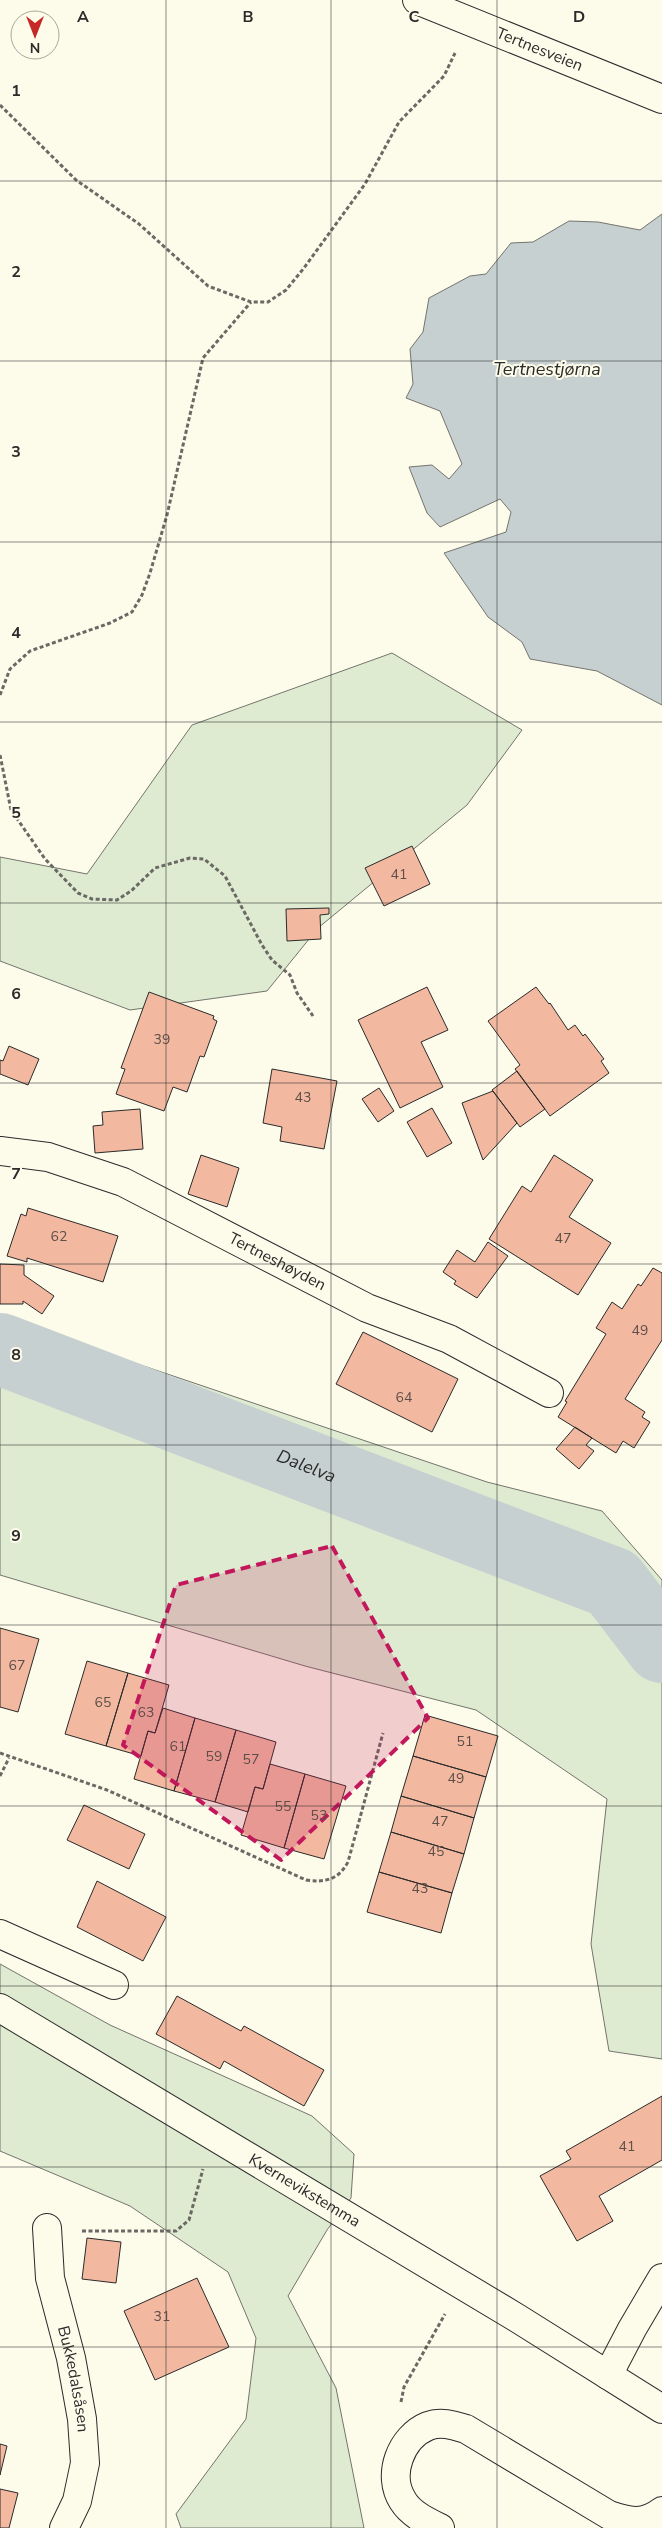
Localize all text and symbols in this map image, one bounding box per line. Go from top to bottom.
text: A [77,6,89,28]
text: B [242,6,254,28]
text: C [409,6,420,28]
text: D [573,6,585,28]
north arrow [10,10,60,60]
street label: Tertnesveien [493,22,586,77]
text: N [30,38,40,57]
text: 1 [11,80,21,102]
text: 2 [11,261,21,283]
water label: Tertnestjørna [493,357,601,381]
text: 3 [11,441,21,463]
text: 4 [11,622,21,644]
text: 5 [11,802,21,824]
house number: 41 [391,865,407,884]
text: 6 [11,983,21,1005]
house number: 39 [154,1030,170,1049]
house number: 43 [295,1088,311,1107]
text: 7 [11,1163,21,1185]
house number: 62 [51,1227,67,1246]
street label: Tertneshøyden [225,1227,330,1296]
house number: 47 [555,1229,571,1248]
house number: 49 [632,1321,648,1340]
text: 8 [11,1344,21,1366]
house number: 64 [396,1388,412,1407]
water label: Dalelva [273,1444,339,1488]
text: 9 [11,1525,21,1547]
house number: 67 [9,1656,25,1675]
house number: 65 [95,1693,111,1712]
house number: 63 [138,1703,154,1722]
house number: 51 [457,1732,473,1751]
house number: 61 [170,1737,186,1756]
house number: 59 [206,1747,222,1766]
house number: 57 [243,1750,259,1769]
house number: 49 [448,1769,464,1788]
house number: 55 [275,1797,291,1816]
house number: 53 [311,1806,327,1825]
house number: 47 [432,1812,448,1831]
house number: 45 [428,1842,444,1861]
house number: 43 [412,1879,428,1898]
house number: 41 [619,2137,635,2156]
street label: Kvernevikstemma [244,2149,365,2233]
house number: 31 [154,2307,170,2326]
street label: Bukkedalsåsen [52,2323,94,2433]

